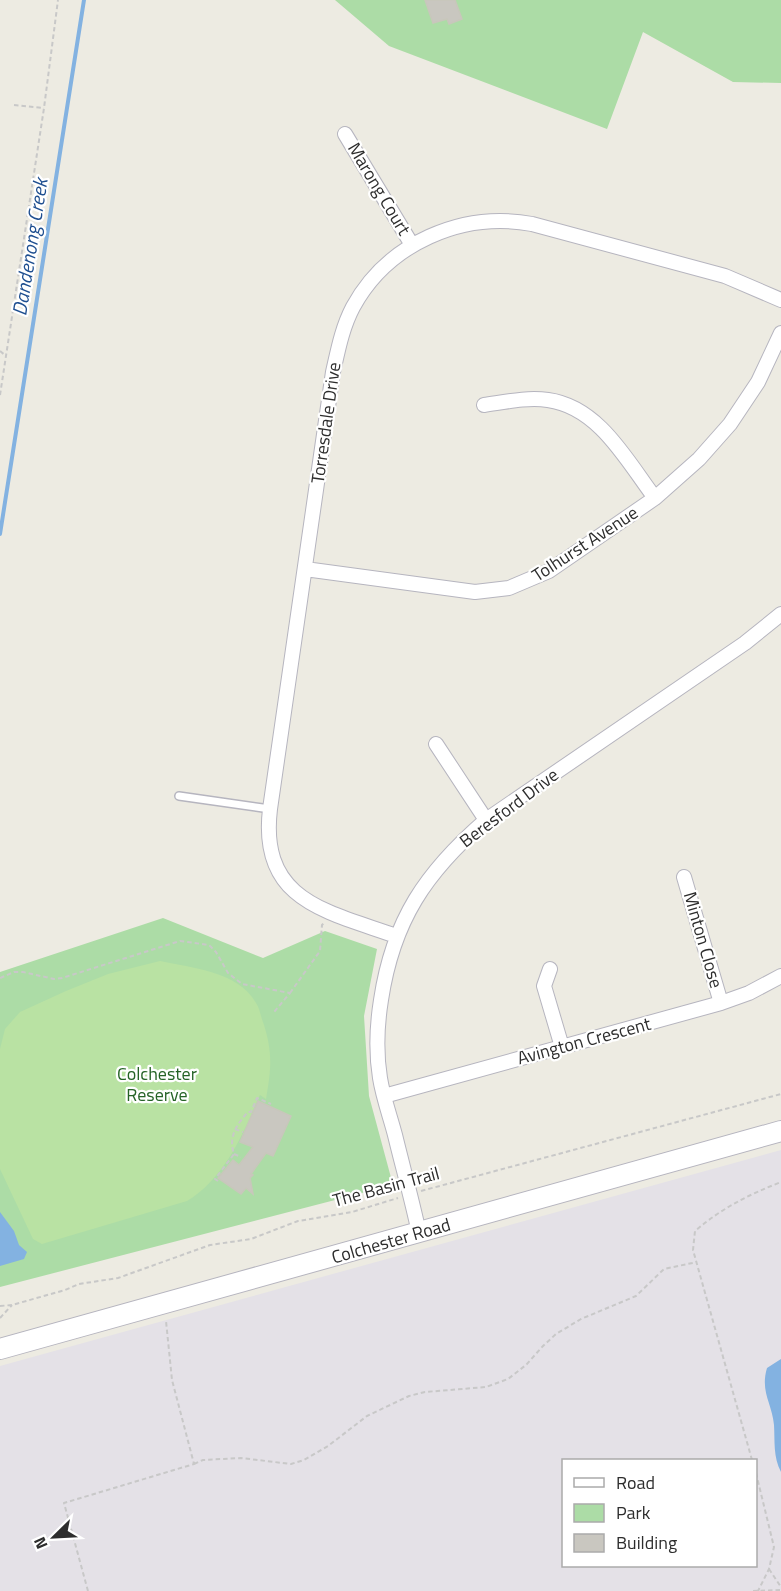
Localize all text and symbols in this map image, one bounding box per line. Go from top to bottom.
street label: Marong Court [341,137,418,241]
water label: Dandenong Creek [3,174,56,318]
street label: Torresdale Drive [304,361,347,485]
street label: Tolhurst Avenue [526,499,643,588]
street label: Beresford Drive [454,761,564,854]
street label: Minton Close [677,889,730,991]
street label: Avington Crescent [514,1010,654,1071]
park label: Colchester Reserve [117,1060,197,1108]
street label: The Basin Trail [329,1159,442,1214]
street label: Colchester Road [328,1211,454,1270]
legend [562,1459,757,1567]
text: Road [616,1469,655,1496]
text: Park [616,1499,651,1526]
north arrow [24,1507,84,1567]
text: Building [616,1529,677,1556]
text: N [27,1533,54,1553]

